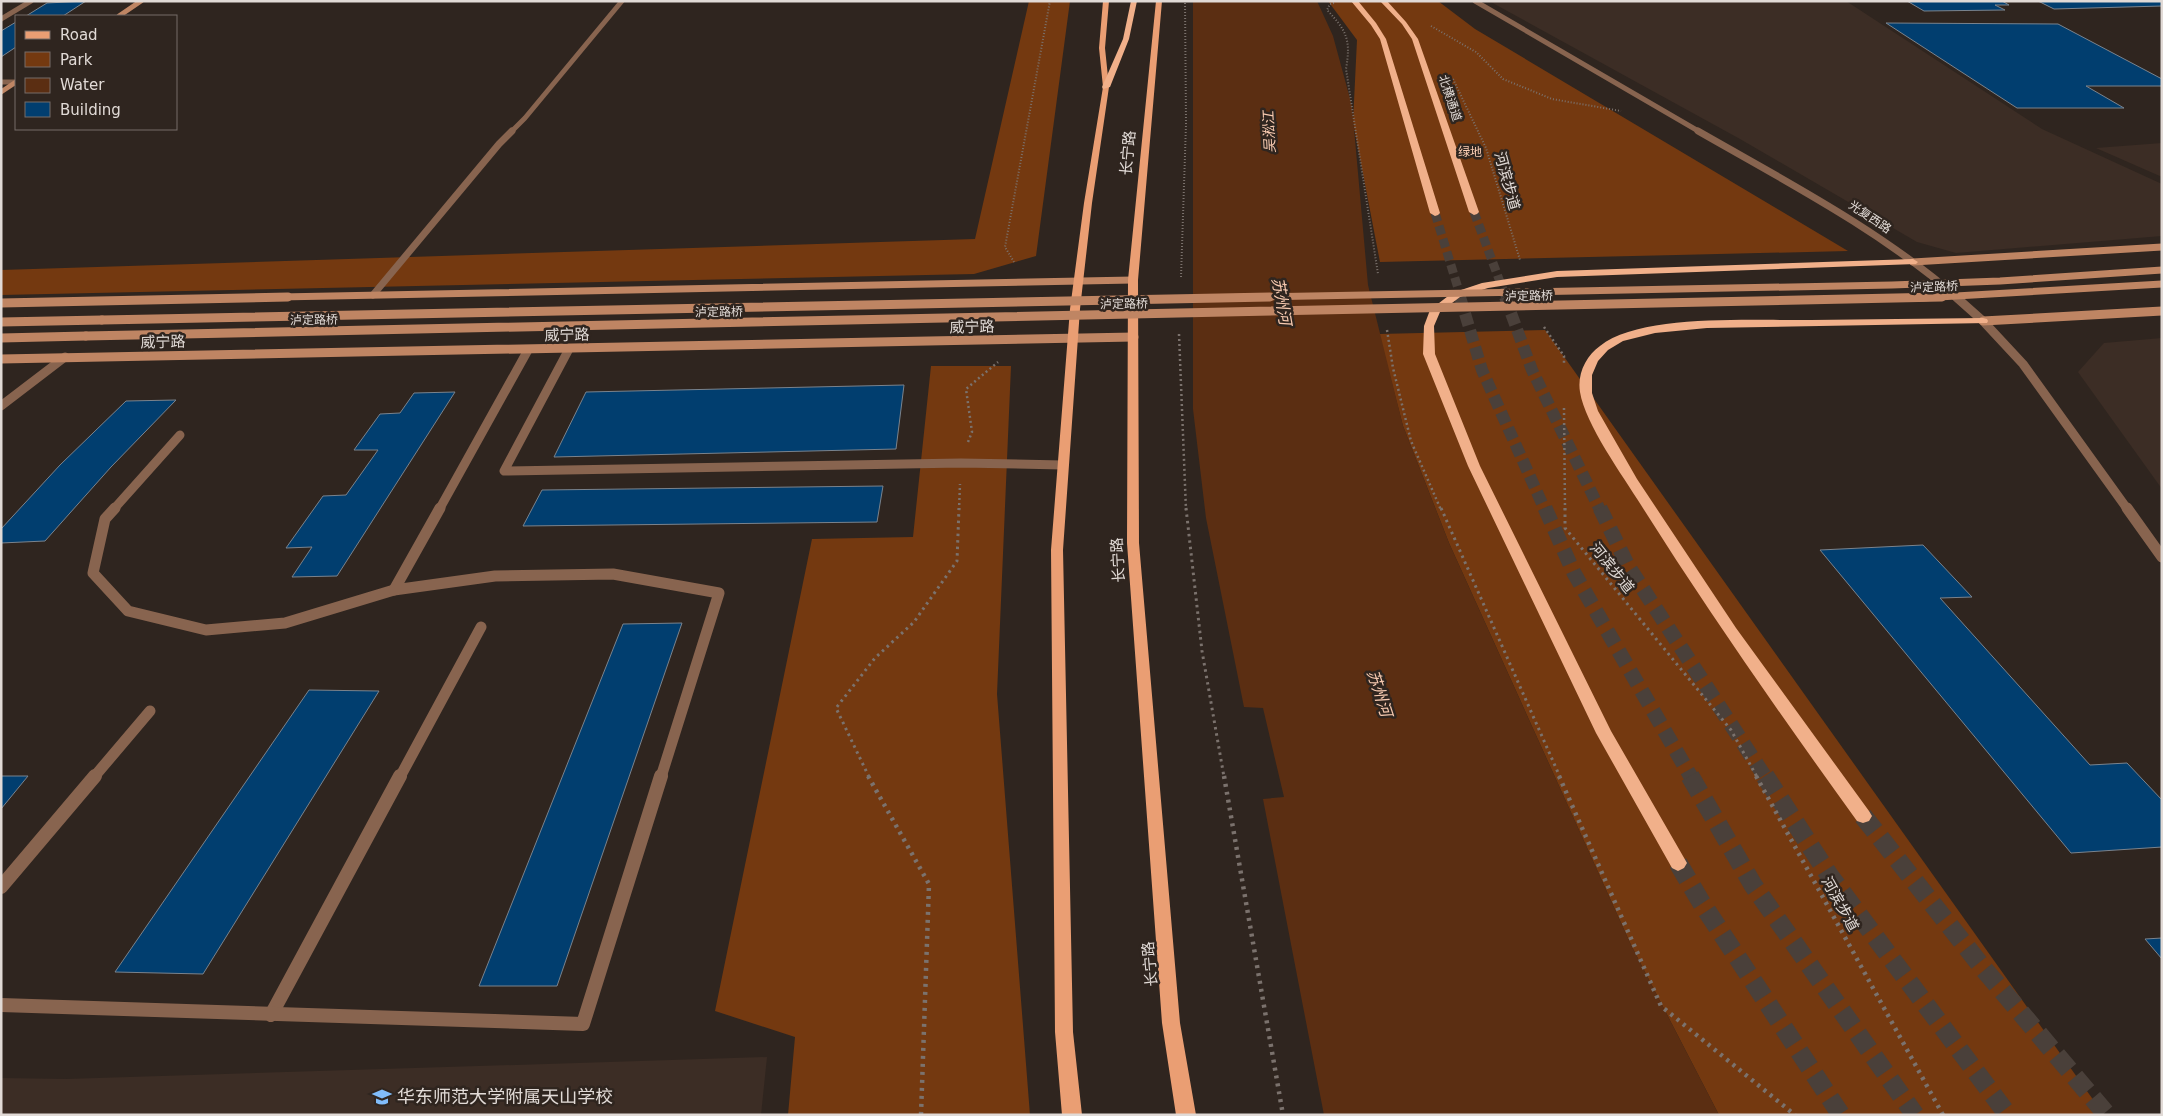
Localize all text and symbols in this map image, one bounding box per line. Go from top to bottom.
legend [15,15,178,130]
text: Road [60,26,98,44]
text: Park [60,51,93,69]
street label: 北横通道 [1436,73,1464,123]
text: Water [60,76,105,94]
text: Building [60,101,121,119]
water label: 吴淞江 [1260,109,1278,153]
street label: 长宁路 [1117,130,1139,176]
park label: 绿地 [1458,145,1482,159]
street label: 河滨步道 [1491,150,1523,212]
street label: 光复西路 [1846,198,1894,236]
water label: 苏州河 [1268,276,1296,329]
street label: 泸定路桥 [1910,279,1958,295]
street label: 泸定路桥 [1505,289,1553,303]
street label: 泸定路桥 [1100,297,1148,311]
street label: 泸定路桥 [695,305,743,319]
street label: 泸定路桥 [290,313,338,327]
street label: 威宁路 [949,318,995,336]
street label: 威宁路 [544,326,590,344]
street label: 威宁路 [140,333,186,351]
street label: 长宁路 [1108,537,1128,583]
street label: 河滨步道 [1586,539,1638,597]
water label: 苏州河 [1363,667,1397,722]
street label: 河滨步道 [1818,873,1862,935]
street label: 长宁路 [1139,941,1161,987]
school or university icon: 华东师范大学附属天山学校 [371,1086,393,1108]
place label: 华东师范大学附属天山学校 [397,1086,613,1107]

